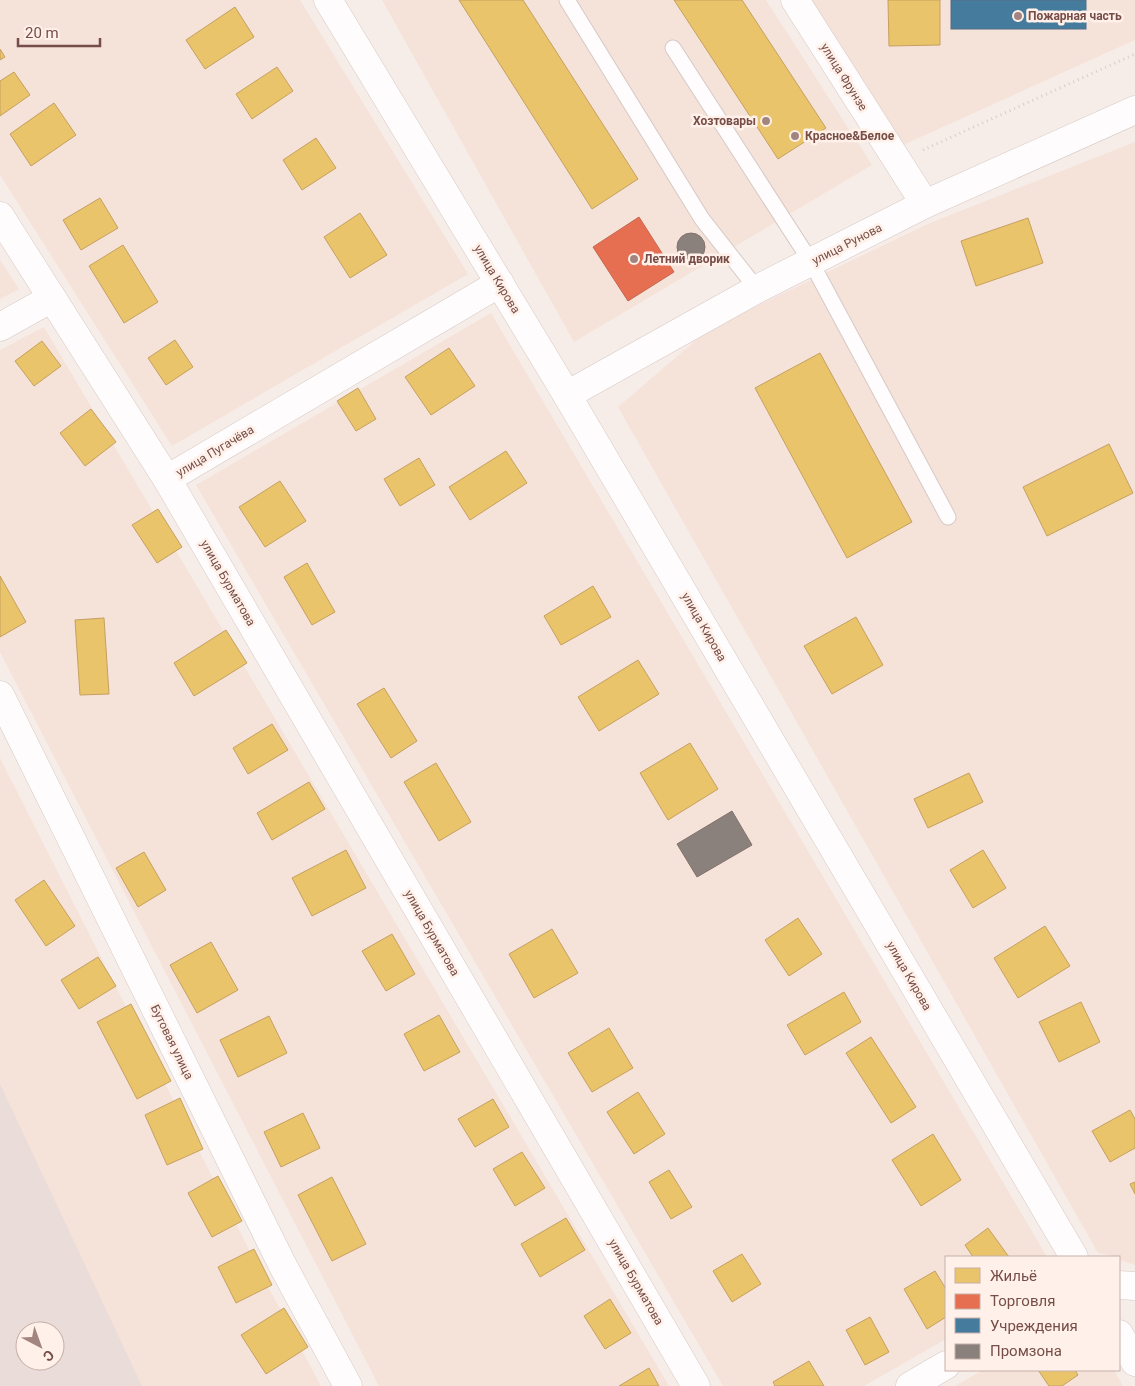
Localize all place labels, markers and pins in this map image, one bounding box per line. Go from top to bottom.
place label: Пожарная часть [1028,9,1122,23]
marker: Пожарная часть [1012,10,1024,22]
place label: Хозтовары [693,114,756,128]
marker: Хозтовары [760,115,772,127]
place label: Красное&Белое [805,129,895,143]
marker: Красное&Белое [789,130,801,142]
place label: Летний дворик [644,252,730,266]
marker: Летний дворик [628,253,640,265]

